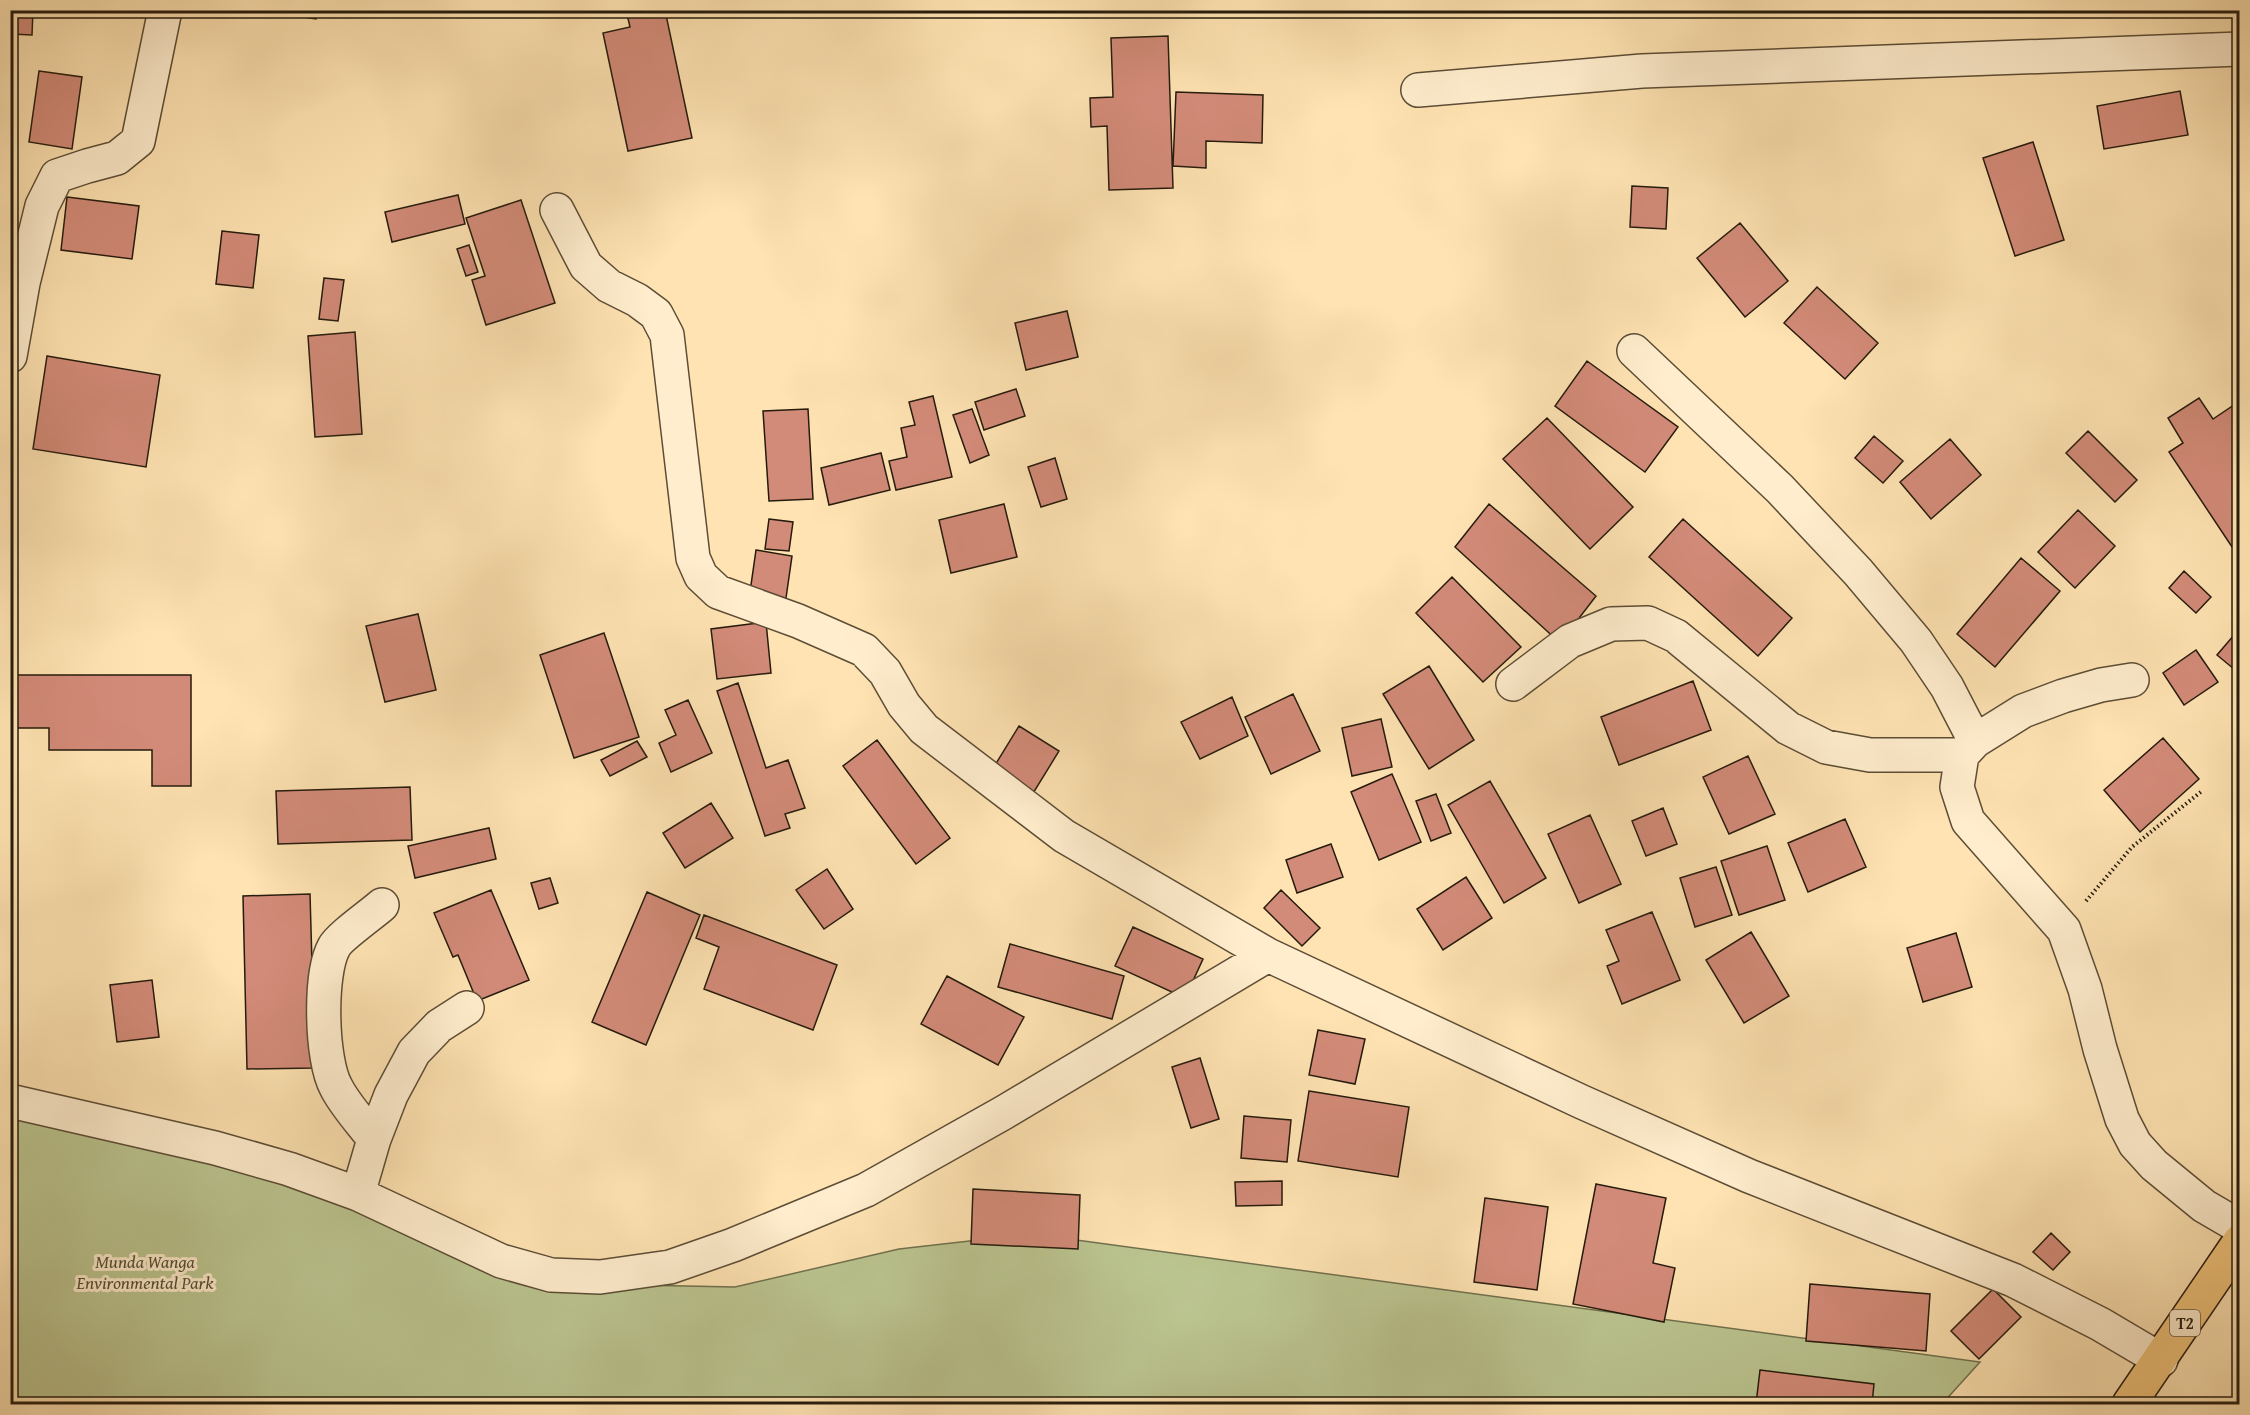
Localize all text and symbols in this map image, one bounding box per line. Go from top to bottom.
park label: Munda Wanga Environmental Park [75,1248,214,1296]
road number: T2 [2170,1310,2200,1336]

